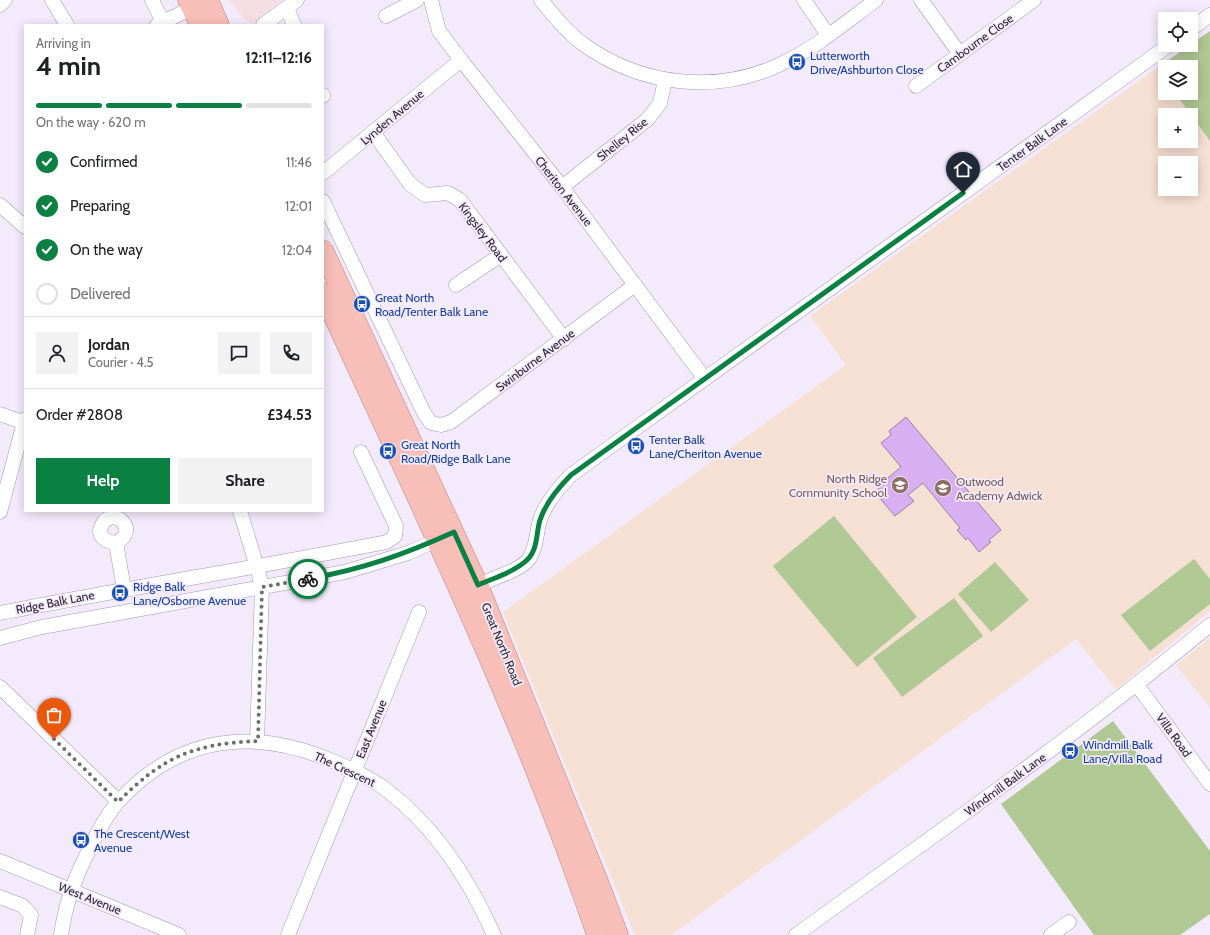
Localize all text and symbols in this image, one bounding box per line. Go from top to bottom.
street label: Cambourne Close [934,10,1016,76]
map controls [1158,12,1198,196]
button: locate [1158,12,1198,52]
text: Arriving in [36,35,91,51]
place label: Lutterworth Drive/Ashburton Close [810,48,924,77]
text: 12:11–12:16 [245,49,312,67]
text: 4 min [36,50,101,82]
bus stop icon: Lutterworth Drive/Ashburton Close [787,52,807,72]
button: layers [1158,60,1198,100]
street label: Lynden Avenue [357,86,427,148]
button: + [1158,108,1198,148]
street label: Tenter Balk Lane [994,113,1070,175]
text: On the way · 620 m [36,114,146,130]
street label: Shelley Rise [594,114,650,164]
icon: check [36,151,58,173]
pin [946,152,980,193]
text: Confirmed [70,153,138,171]
street label: Cheriton Avenue [532,153,596,229]
text: 11:46 [286,154,312,170]
button: − [1158,156,1198,196]
icon: home [952,158,974,180]
icon: check [36,195,58,217]
text: Preparing [70,197,130,215]
text: 12:01 [285,198,312,214]
street label: Kingsley Road [456,199,510,265]
icon: check [36,239,58,261]
text: On the way [70,241,143,259]
text: 12:04 [282,242,312,258]
text: Delivered [70,285,131,303]
place label: Great North Road/Tenter Balk Lane [375,290,488,319]
bus stop icon: Great North Road/Tenter Balk Lane [352,294,372,314]
street label: Swinburne Avenue [492,325,578,395]
button: person [36,332,78,374]
button: chat [218,332,260,374]
button: phone [270,332,312,374]
text: Jordan [88,336,130,354]
text: Courier · 4.5 [88,354,153,370]
text: Order #2808 [36,406,123,424]
text: £34.53 [267,406,312,424]
place label: Tenter Balk Lane/Cheriton Avenue [649,432,762,461]
bus stop icon: Tenter Balk Lane/Cheriton Avenue [626,436,646,456]
place label: Great North Road/Ridge Balk Lane [401,437,511,466]
bus stop icon: Great North Road/Ridge Balk Lane [378,441,398,461]
button: Help [36,458,170,504]
button: Share [178,458,312,504]
place label: North Ridge Community School [789,471,887,500]
place label: Outwood Academy Adwick [956,474,1043,503]
school or university icon: North Ridge Community School [890,475,910,495]
school or university icon: Outwood Academy Adwick [933,478,953,498]
courier [288,559,328,599]
icon: bike [297,568,319,590]
place label: Ridge Balk Lane/Osborne Avenue [133,579,246,608]
bus stop icon: Ridge Balk Lane/Osborne Avenue [110,583,130,603]
street label: Ridge Balk Lane [14,587,96,617]
street label: Great North Road [479,600,525,688]
street label: East Avenue [352,697,390,761]
pin [37,698,71,739]
icon: bag [43,704,65,726]
street label: Villa Road [1153,710,1195,760]
place label: Windmill Balk Lane/Villa Road [1083,737,1162,766]
bus stop icon: Windmill Balk Lane/Villa Road [1060,741,1080,761]
street label: The Crescent [312,748,378,790]
street label: Windmill Balk Lane [961,749,1049,819]
place label: The Crescent/West Avenue [94,826,190,855]
bus stop icon: The Crescent/West Avenue [71,830,91,850]
street label: West Avenue [56,879,124,917]

